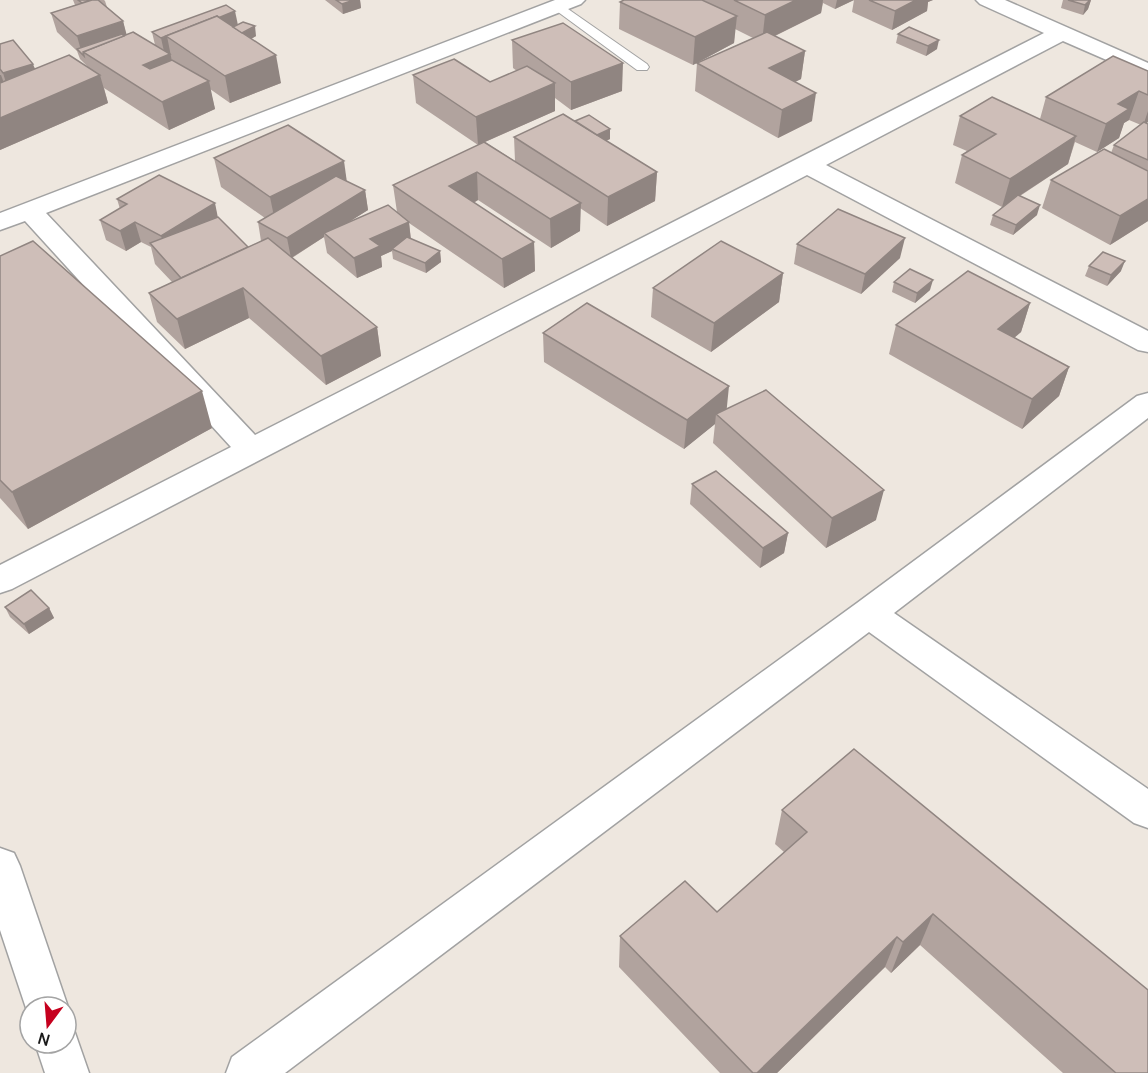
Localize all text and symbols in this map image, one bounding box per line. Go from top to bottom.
north arrow [18,995,78,1055]
text: N [35,1027,52,1052]

